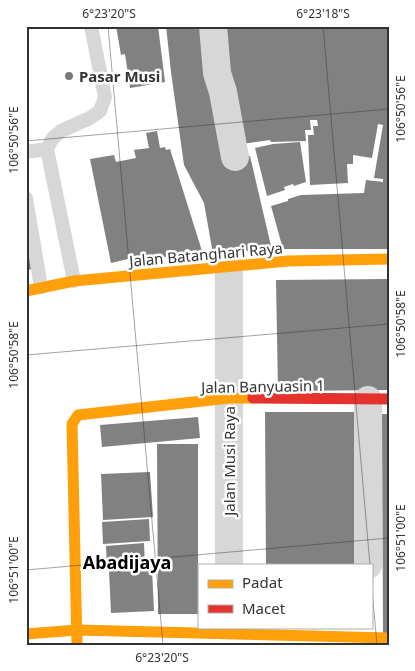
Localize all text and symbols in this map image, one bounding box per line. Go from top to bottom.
text: 6°23'20"S [82,5,136,22]
text: 6°23'18"S [296,5,350,22]
place label: Pasar Musi [79,66,160,86]
marker: Pasar Musi [63,70,75,82]
text: 106°50'56"E [392,75,409,143]
text: 106°50'56"E [5,106,22,174]
street label: Jalan Batanghari Raya [126,237,284,271]
text: 106°50'58"E [392,290,409,358]
text: 106°50'58"E [5,321,22,389]
street label: Jalan Banyuasin 1 [199,375,325,397]
street label: Jalan Musi Raya [219,406,239,518]
text: 106°51'00"E [392,504,409,572]
text: 106°51'00"E [5,536,22,604]
district label: Abadijaya [83,550,171,574]
legend [198,564,372,628]
text: Padat [242,572,283,592]
text: Macet [242,598,286,618]
text: 6°23'20"S [135,649,189,666]

